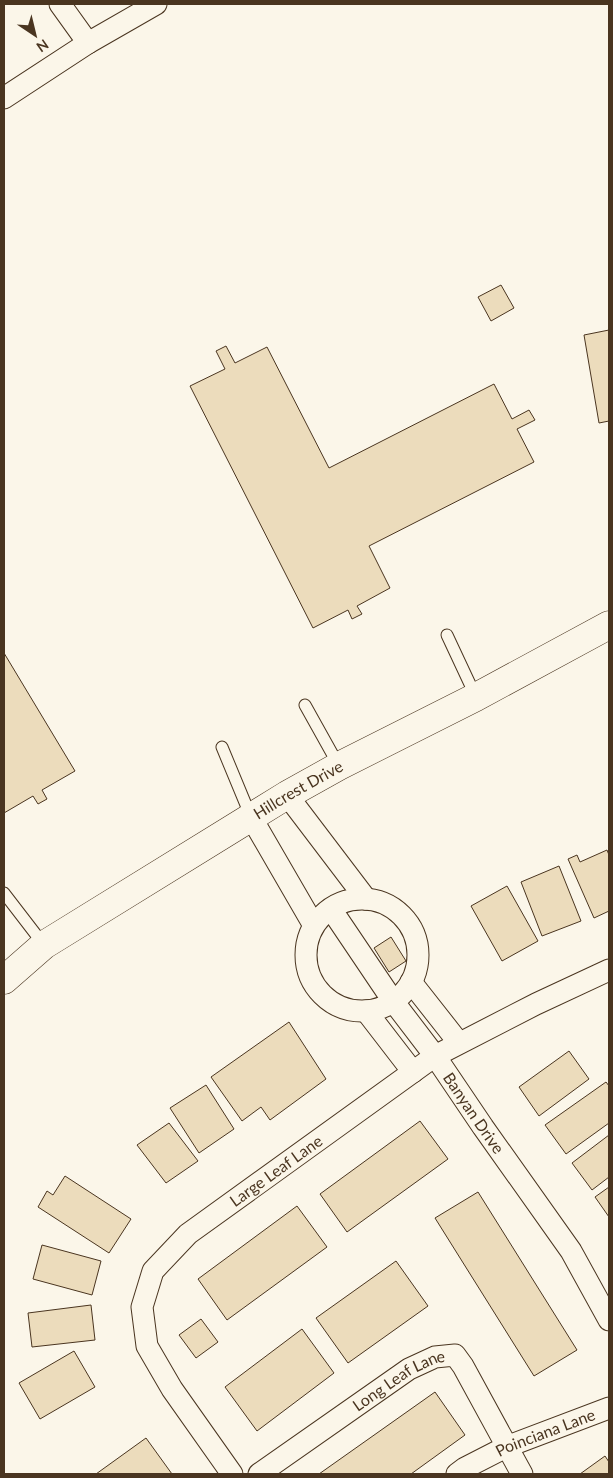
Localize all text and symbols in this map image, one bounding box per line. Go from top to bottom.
north arrow [10,10,60,60]
text: N [33,36,52,56]
street label: Hillcrest Drive [250,756,346,822]
street label: Banyan Drive [440,1068,509,1157]
street label: Large Leaf Lane [226,1131,326,1210]
street label: Long Leaf Lane [349,1346,446,1415]
street label: Poinciana Lane [492,1404,598,1460]

